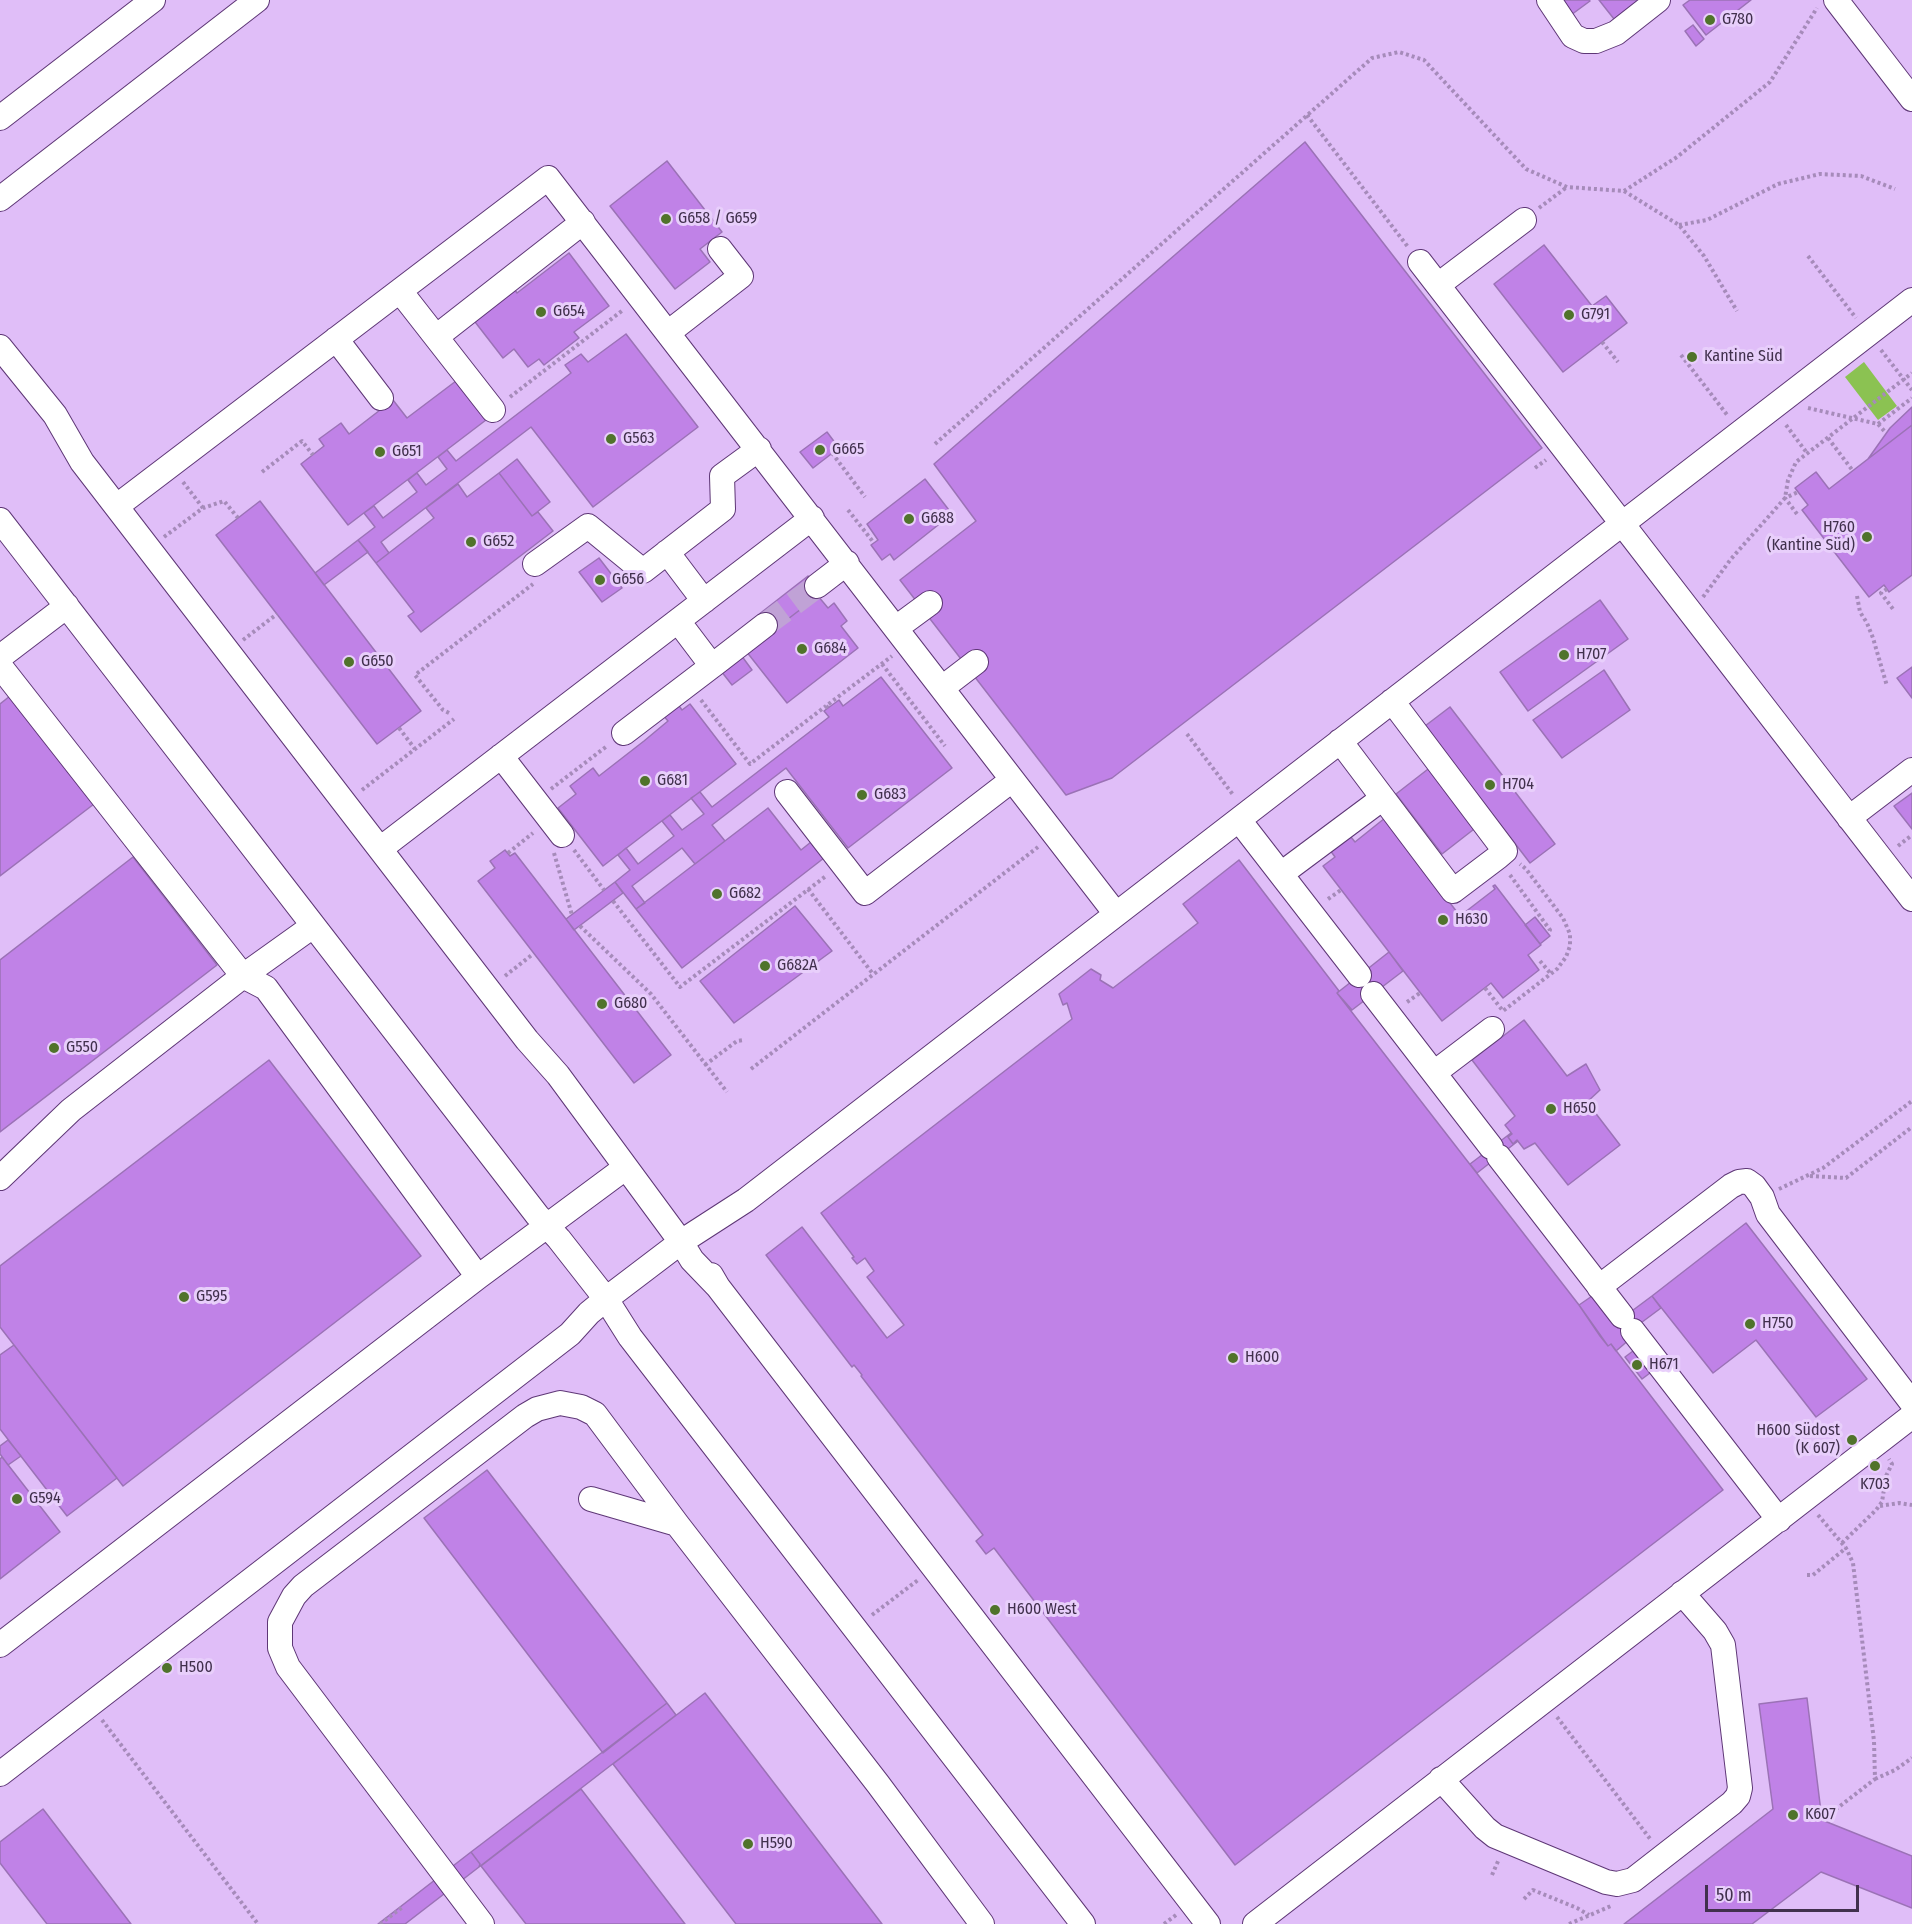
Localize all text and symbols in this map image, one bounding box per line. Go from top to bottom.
place label: G780 [1722,10,1753,30]
marker: G780 [1703,13,1717,27]
place label: G658 / G659 [678,209,757,229]
marker: G658 / G659 [659,212,673,226]
place label: G654 [553,302,585,322]
marker: G654 [534,305,548,319]
place label: G791 [1581,305,1610,325]
marker: G791 [1562,308,1576,322]
place label: Kantine Süd [1704,347,1783,367]
marker: Kantine Süd [1685,350,1699,364]
place label: G563 [623,429,655,449]
marker: G563 [604,432,618,446]
place label: G665 [832,440,864,460]
place label: G651 [392,442,422,462]
marker: G665 [813,443,827,457]
marker: G651 [373,445,387,459]
place label: G688 [921,509,954,529]
marker: G688 [902,512,916,526]
place label: H760 (Kantine Süd) [1767,518,1855,556]
marker: H760 (Kantine Süd) [1860,530,1874,544]
place label: G652 [483,532,514,552]
marker: G652 [464,535,478,549]
place label: G656 [612,570,644,590]
marker: G656 [593,573,607,587]
place label: G684 [814,639,847,659]
marker: G684 [795,642,809,656]
place label: H707 [1576,645,1607,665]
marker: H707 [1557,648,1571,662]
place label: G650 [361,652,394,672]
marker: G650 [342,655,356,669]
place label: G681 [657,771,688,791]
marker: G681 [638,774,652,788]
place label: H704 [1502,775,1534,795]
marker: H704 [1483,778,1497,792]
place label: G683 [874,785,906,805]
marker: G683 [855,788,869,802]
place label: G682 [729,884,761,904]
marker: G682 [710,887,724,901]
place label: H630 [1455,910,1488,930]
marker: H630 [1436,913,1450,927]
place label: G682A [777,956,817,976]
marker: G682A [758,959,772,973]
place label: G680 [614,994,647,1014]
marker: G680 [595,997,609,1011]
place label: G550 [66,1038,98,1058]
marker: G550 [47,1041,61,1055]
place label: H650 [1563,1099,1596,1119]
marker: H650 [1544,1102,1558,1116]
place label: G595 [196,1287,227,1307]
marker: G595 [177,1290,191,1304]
place label: H750 [1762,1314,1794,1334]
marker: H750 [1743,1317,1757,1331]
place label: H600 [1245,1348,1279,1368]
marker: H600 [1226,1351,1240,1365]
place label: H671 [1649,1355,1679,1375]
marker: H671 [1630,1358,1644,1372]
place label: H600 Südost (K 607) [1757,1421,1840,1459]
marker: H600 Südost (K 607) [1845,1433,1859,1447]
marker: K703 [1868,1459,1882,1473]
place label: K703 [1860,1475,1890,1495]
place label: G594 [29,1489,61,1509]
marker: G594 [10,1492,24,1506]
place label: H600 West [1007,1600,1077,1620]
marker: H600 West [988,1603,1002,1617]
place label: H500 [179,1658,213,1678]
marker: H500 [160,1661,174,1675]
place label: K607 [1805,1805,1836,1825]
marker: K607 [1786,1808,1800,1822]
place label: H590 [760,1834,793,1854]
marker: H590 [741,1837,755,1851]
scale bar [1708,1873,1862,1911]
text: 50 m [1716,1884,1752,1906]

